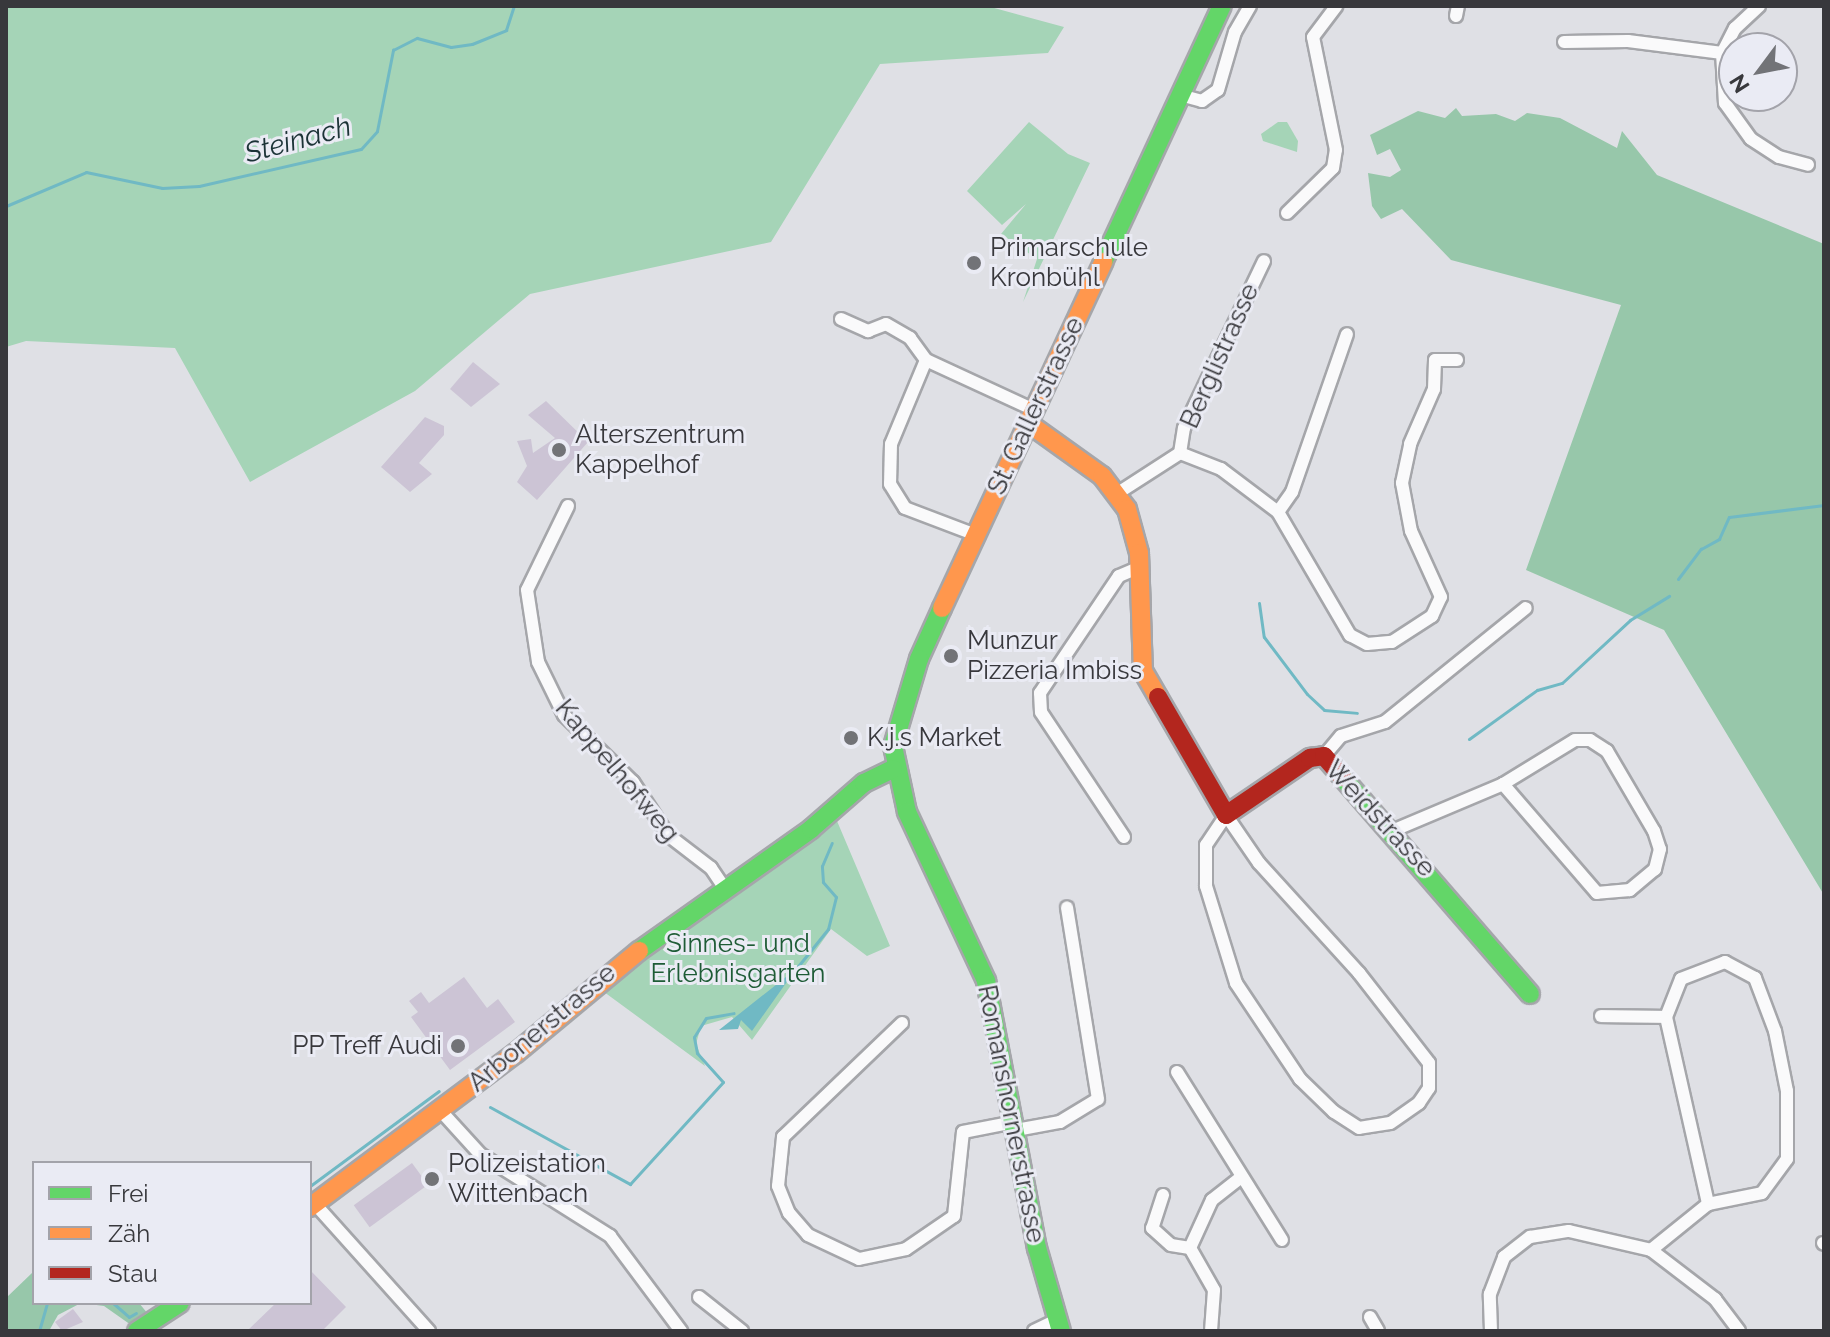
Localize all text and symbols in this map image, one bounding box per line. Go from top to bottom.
north arrow [1718,32,1798,112]
text: N [1724,70,1755,98]
water label: Steinach [241,110,355,170]
place label: Primarschule Kronbühl [990,232,1148,294]
marker: Primarschule Kronbühl [965,254,983,272]
street label: Berglistrasse [1174,279,1266,433]
street label: St. Gallerstrasse [981,312,1091,500]
place label: Alterszentrum Kappelhof [575,419,745,480]
marker: Alterszentrum Kappelhof [550,441,568,459]
place label: Munzur Pizzeria Imbiss [967,625,1142,686]
marker: Munzur Pizzeria Imbiss [942,647,960,665]
street label: Kappelhofweg [548,693,686,849]
place label: K.j.s Market [867,722,1001,754]
marker: K.j.s Market [842,729,860,747]
street label: Weidstrasse [1318,754,1442,884]
park label: Sinnes- und Erlebnisgarten [651,928,825,990]
street label: Arbonerstrasse [462,957,622,1099]
street label: Romanshornerstrasse [971,982,1051,1246]
place label: PP Treff Audi [289,1030,442,1062]
marker: PP Treff Audi [449,1037,467,1055]
place label: Polizeistation Wittenbach [448,1148,606,1210]
legend [32,1161,312,1305]
marker: Polizeistation Wittenbach [423,1170,441,1188]
text: Frei [108,1179,149,1208]
text: Zäh [108,1219,150,1248]
text: Stau [108,1259,158,1288]

